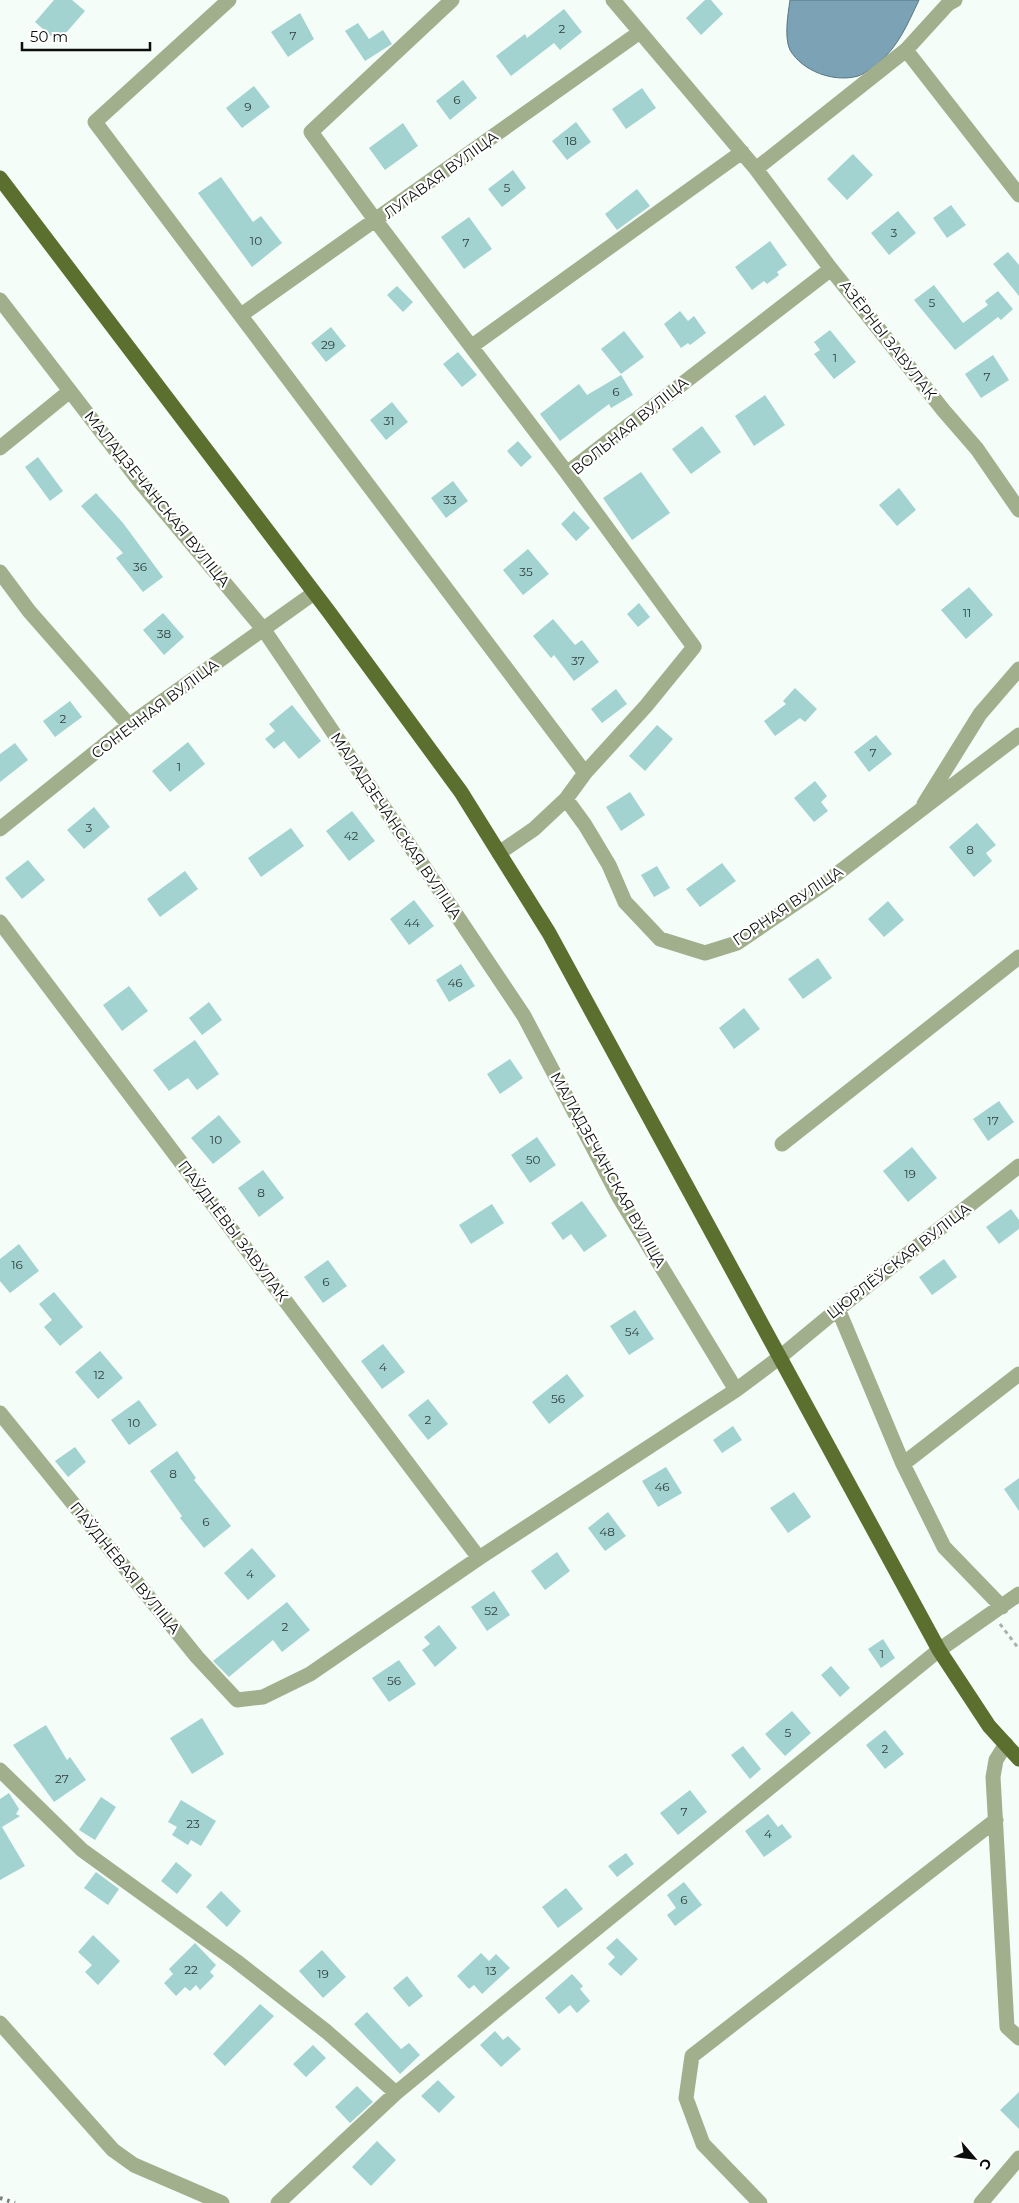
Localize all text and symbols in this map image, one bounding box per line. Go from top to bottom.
scale bar [22,20,150,52]
house number: 2 [559,21,566,36]
text: 50 m [30,27,68,46]
house number: 7 [289,28,297,43]
house number: 6 [453,92,461,107]
house number: 9 [244,99,252,114]
street label: ЛУГАВАЯ ВУЛІЦА [380,127,502,223]
house number: 18 [565,133,577,148]
house number: 5 [504,180,511,195]
house number: 3 [891,225,898,240]
house number: 10 [250,233,262,248]
house number: 7 [462,235,470,250]
street label: АЗЁРНЫ ЗАВУЛАК [836,276,941,404]
house number: 5 [929,295,936,310]
house number: 29 [321,337,335,352]
house number: 1 [833,350,837,365]
house number: 7 [983,369,991,384]
street label: ВОЛЬНАЯ ВУЛІЦА [567,373,692,479]
house number: 6 [612,384,620,399]
street label: МАЛАДЗЕЧАНСКАЯ ВУЛІЦА [80,407,234,591]
house number: 31 [383,413,395,428]
house number: 33 [443,492,457,507]
house number: 36 [133,559,147,574]
house number: 35 [519,564,533,579]
house number: 11 [963,605,971,620]
house number: 38 [157,626,172,641]
house number: 37 [571,653,585,668]
street label: СОНЕЧНАЯ ВУЛІЦА [87,654,222,763]
house number: 2 [60,711,67,726]
street label: МАЛАДЗЕЧАНСКАЯ ВУЛІЦА [327,729,466,923]
house number: 7 [869,745,877,760]
house number: 1 [177,759,181,774]
house number: 3 [86,820,93,835]
house number: 42 [344,828,359,843]
house number: 8 [966,842,974,857]
street label: ГОРНАЯ ВУЛІЦА [729,862,847,950]
house number: 44 [404,915,420,930]
house number: 46 [447,975,463,990]
street label: МАЛАДЗЕЧАНСКАЯ ВУЛІЦА [547,1068,670,1271]
house number: 17 [987,1113,999,1128]
house number: 10 [210,1132,222,1147]
house number: 50 [526,1152,540,1167]
street label: ПАЎДНЁВЫ ЗАВУЛАК [174,1156,293,1305]
house number: 19 [904,1166,916,1181]
house number: 8 [257,1185,265,1200]
street label: ЦЮРЛЁЎСКАЯ ВУЛІЦА [823,1198,975,1323]
house number: 16 [11,1257,23,1272]
house number: 6 [322,1274,330,1289]
house number: 54 [625,1324,639,1339]
house number: 4 [379,1359,387,1374]
house number: 12 [93,1367,105,1382]
house number: 56 [551,1391,565,1406]
house number: 2 [425,1412,432,1427]
house number: 10 [128,1415,140,1430]
house number: 8 [169,1466,177,1481]
house number: 46 [654,1479,670,1494]
street label: ПАЎДНЁВАЯ ВУЛІЦА [66,1498,185,1638]
house number: 6 [202,1514,210,1529]
house number: 48 [599,1524,615,1539]
house number: 4 [246,1566,254,1581]
house number: 52 [484,1603,498,1618]
house number: 2 [282,1619,289,1634]
house number: 1 [880,1646,884,1661]
house number: 56 [387,1673,401,1688]
house number: 5 [785,1725,792,1740]
house number: 2 [882,1741,889,1756]
house number: 27 [55,1771,69,1786]
house number: 7 [680,1804,688,1819]
house number: 23 [186,1816,200,1831]
house number: 4 [764,1826,772,1841]
house number: 6 [680,1892,688,1907]
house number: 22 [184,1962,198,1977]
house number: 13 [485,1963,497,1978]
house number: 19 [317,1966,329,1981]
north arrow [949,2133,999,2183]
text: С [975,2155,996,2173]

